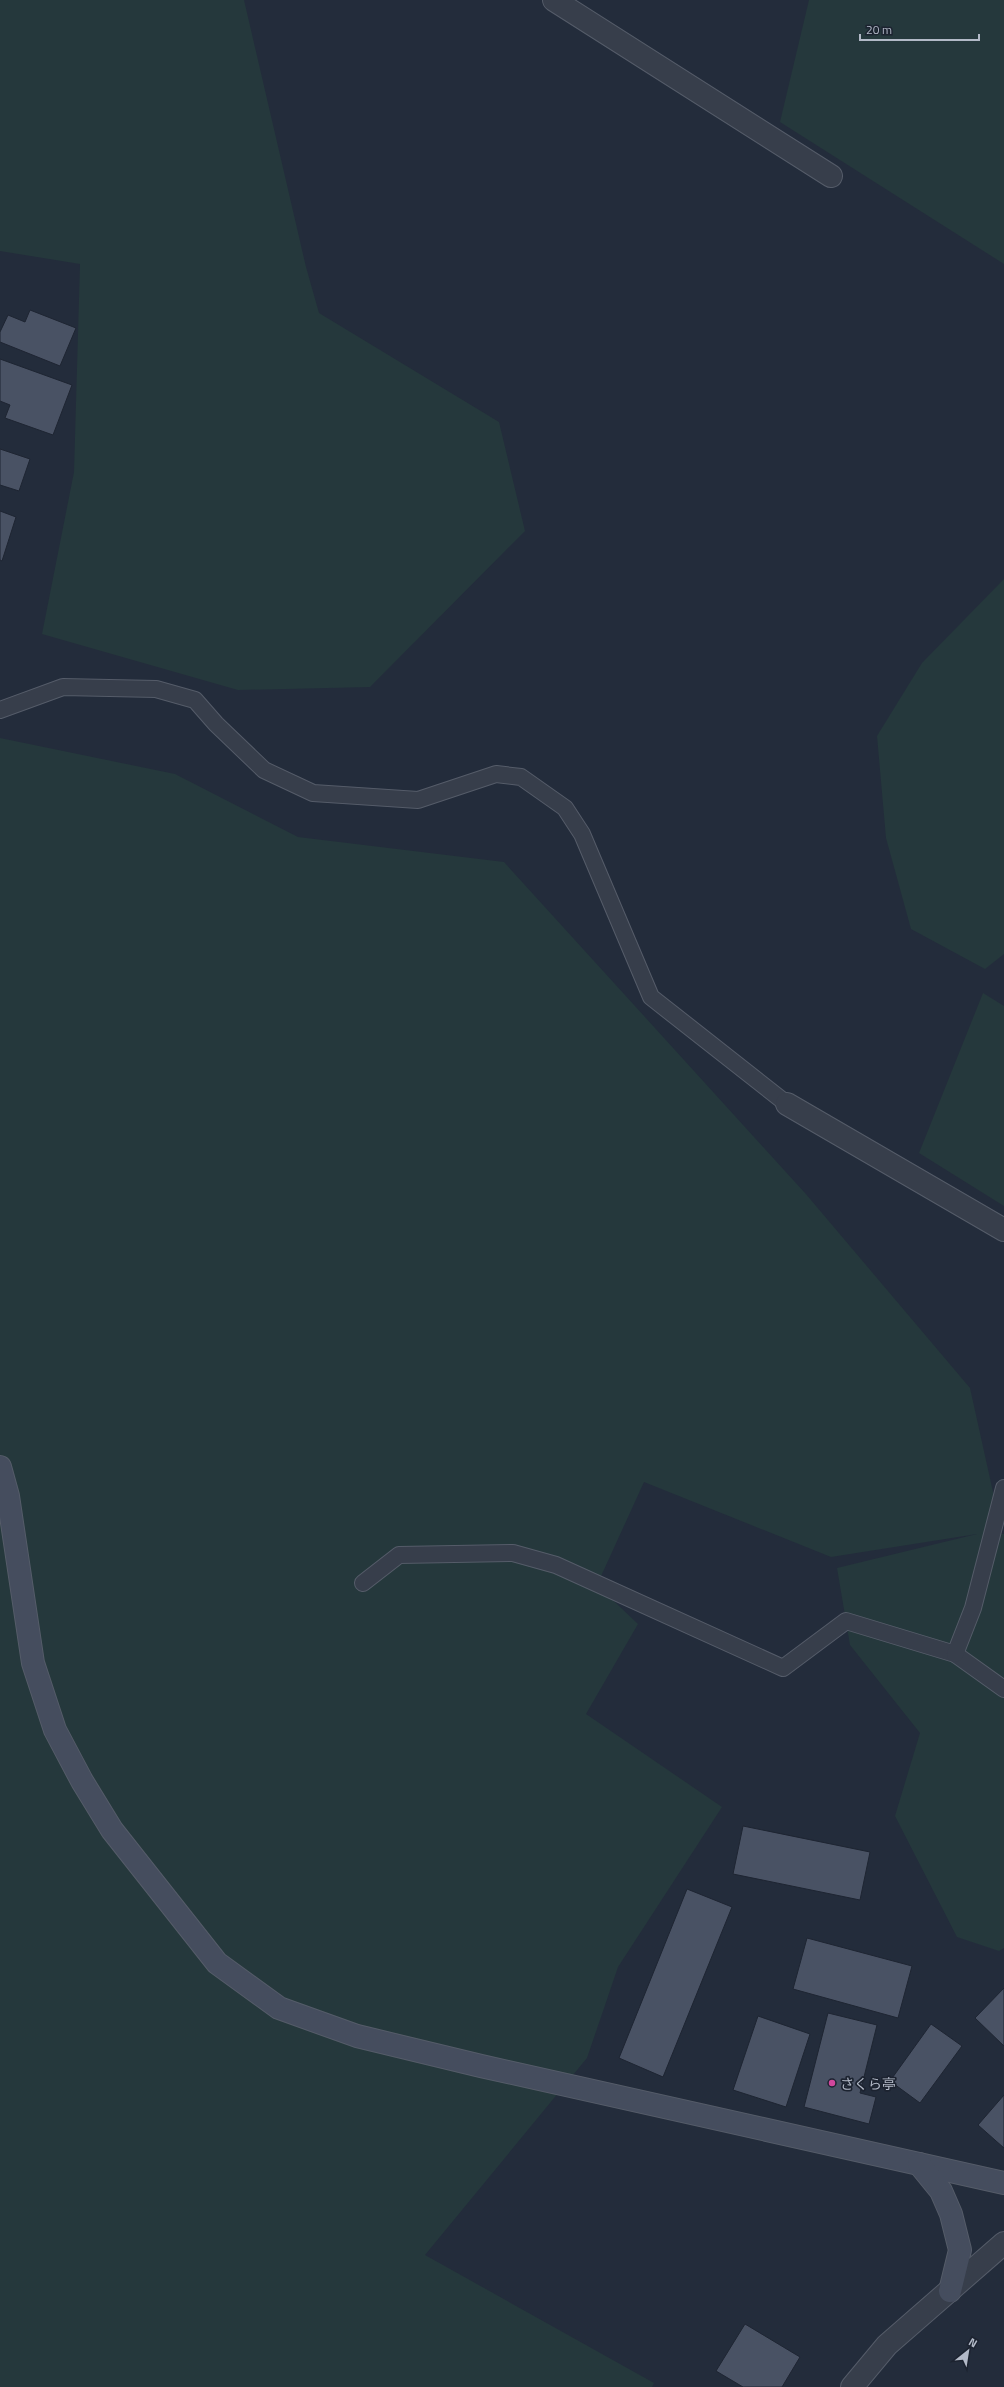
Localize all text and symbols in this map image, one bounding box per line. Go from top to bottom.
scale bar [860,16,979,42]
text: 20 m [866,20,892,39]
place label: さくら亭 [840,2073,896,2094]
marker: さくら亭 [827,2078,837,2088]
north arrow [948,2331,988,2371]
text: N [966,2334,980,2351]

